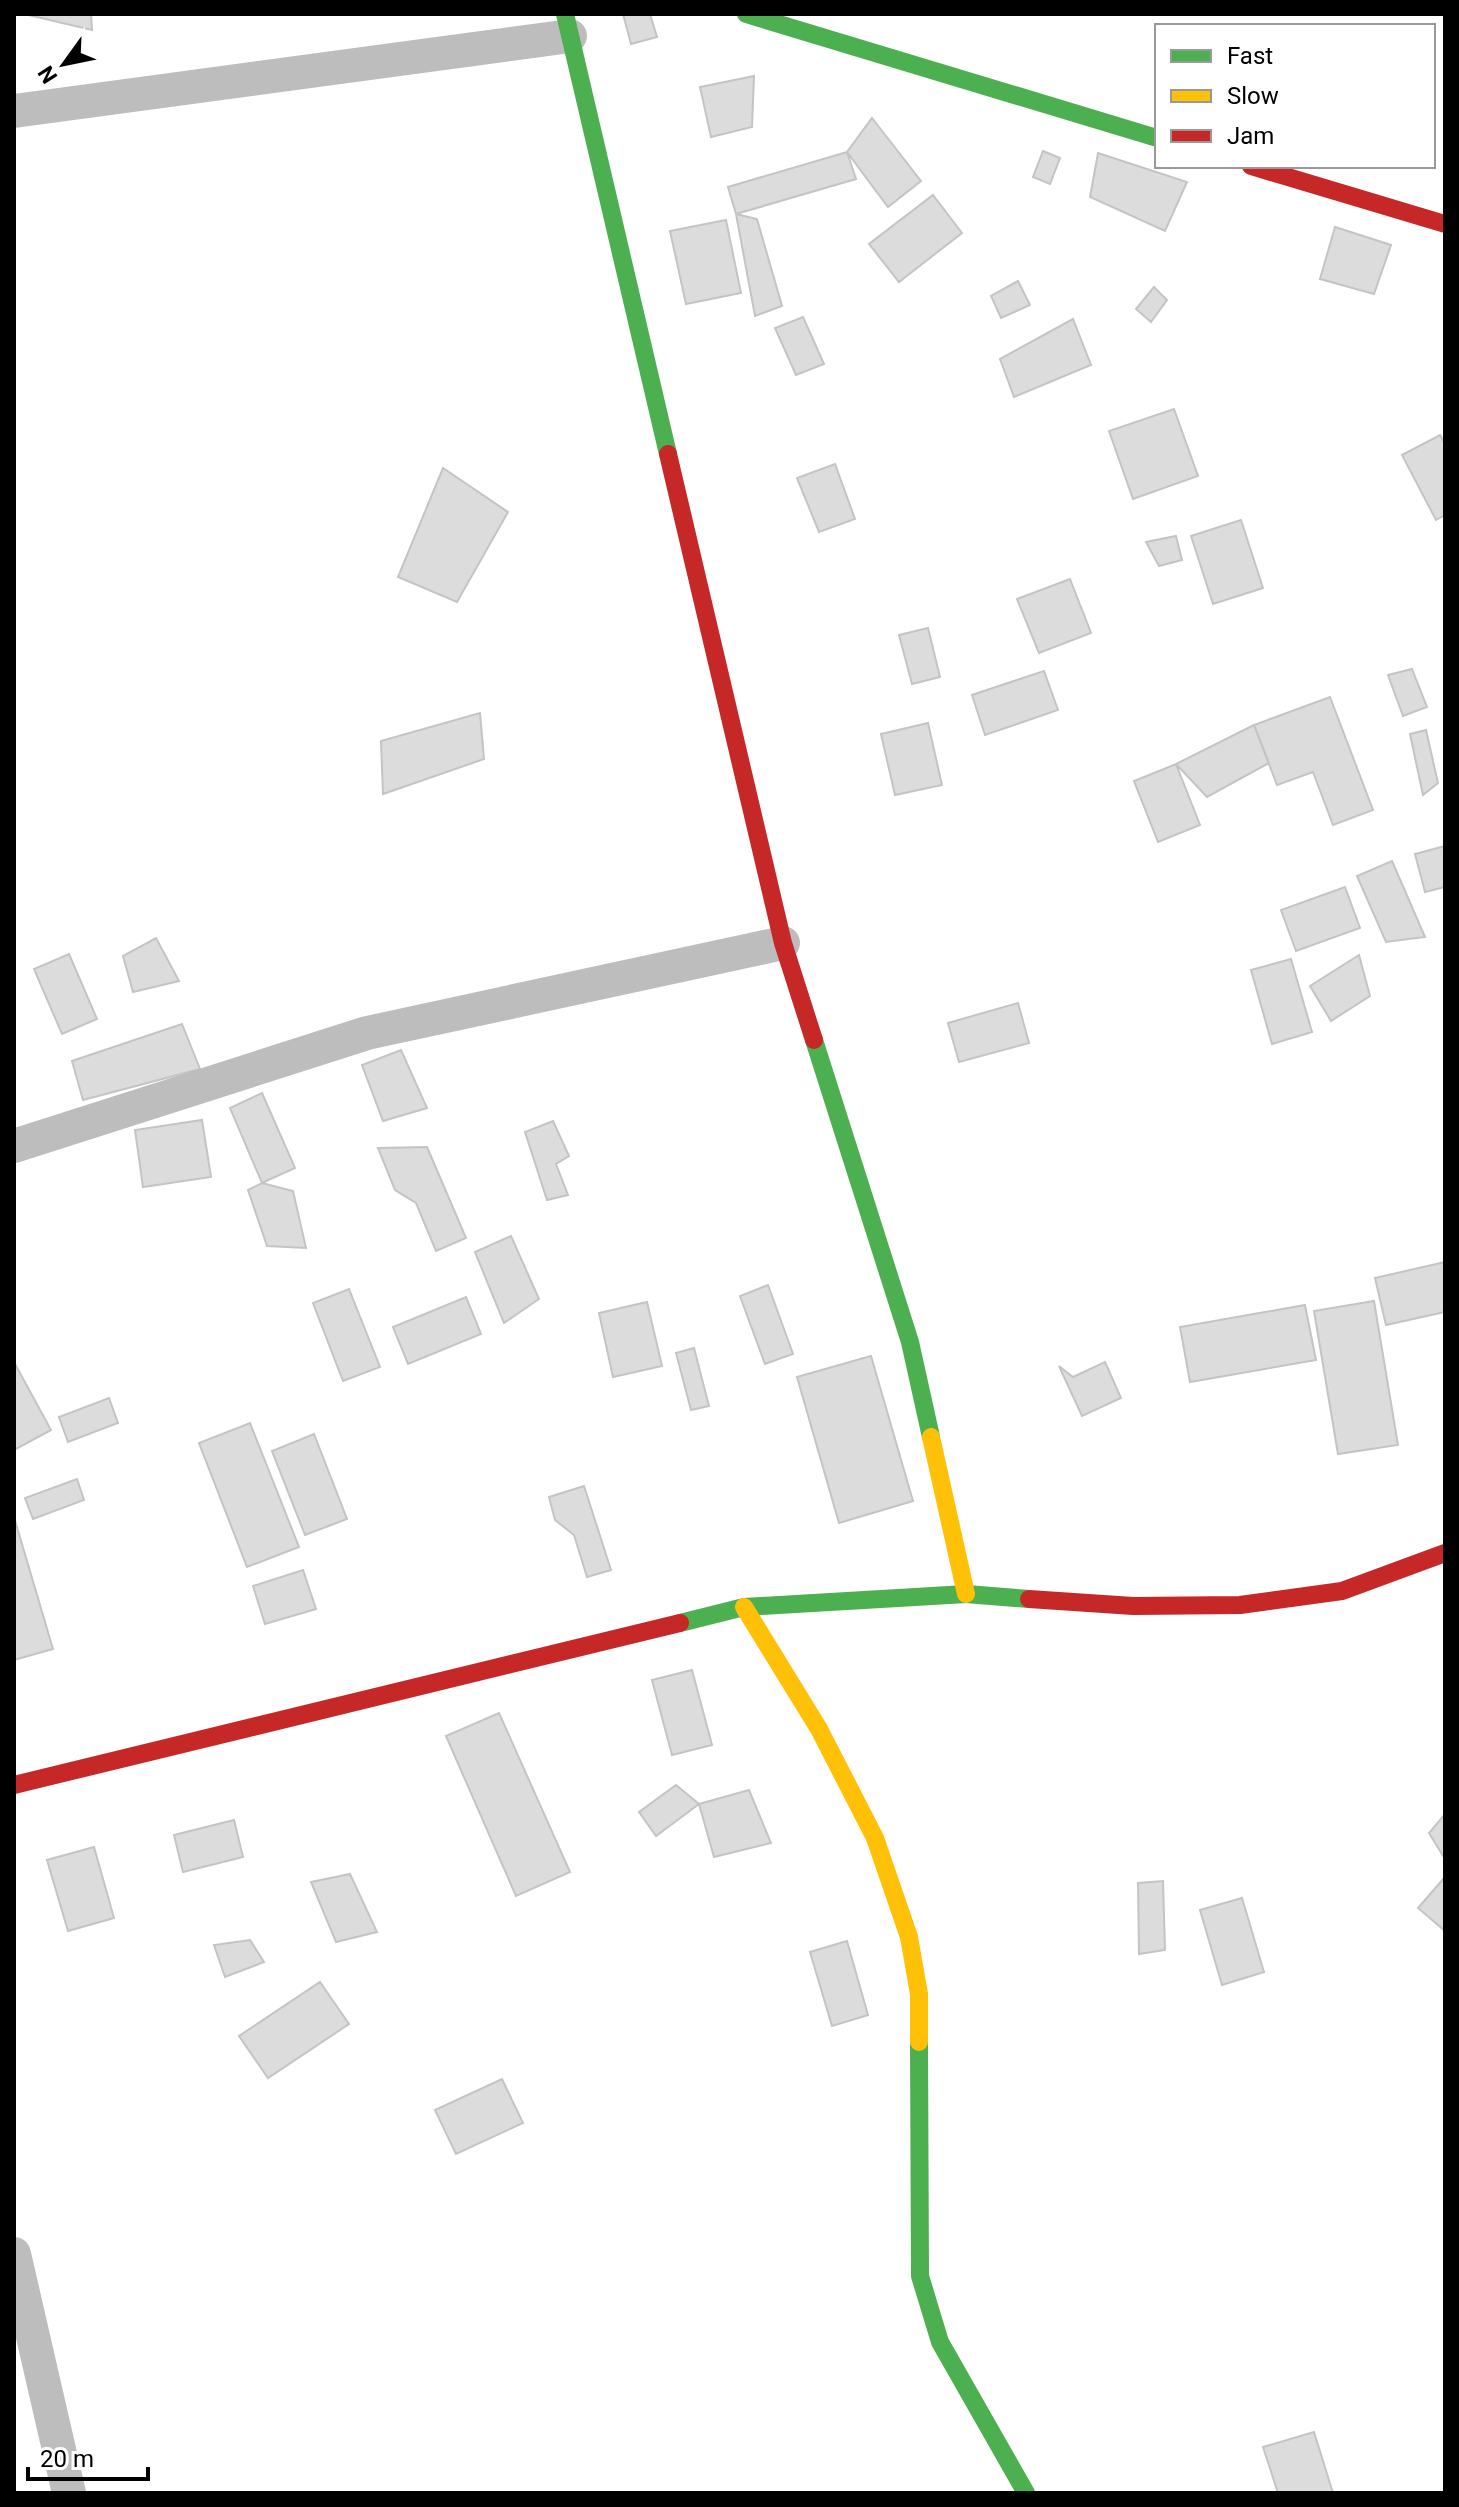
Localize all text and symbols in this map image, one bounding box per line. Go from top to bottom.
north arrow [24,24,104,104]
legend [1155,24,1435,168]
text: Fast [1227,42,1273,70]
text: N [33,61,62,88]
text: Slow [1227,82,1279,110]
text: Jam [1227,122,1274,150]
scale bar [28,2431,148,2481]
text: 20 m [40,2445,94,2473]

